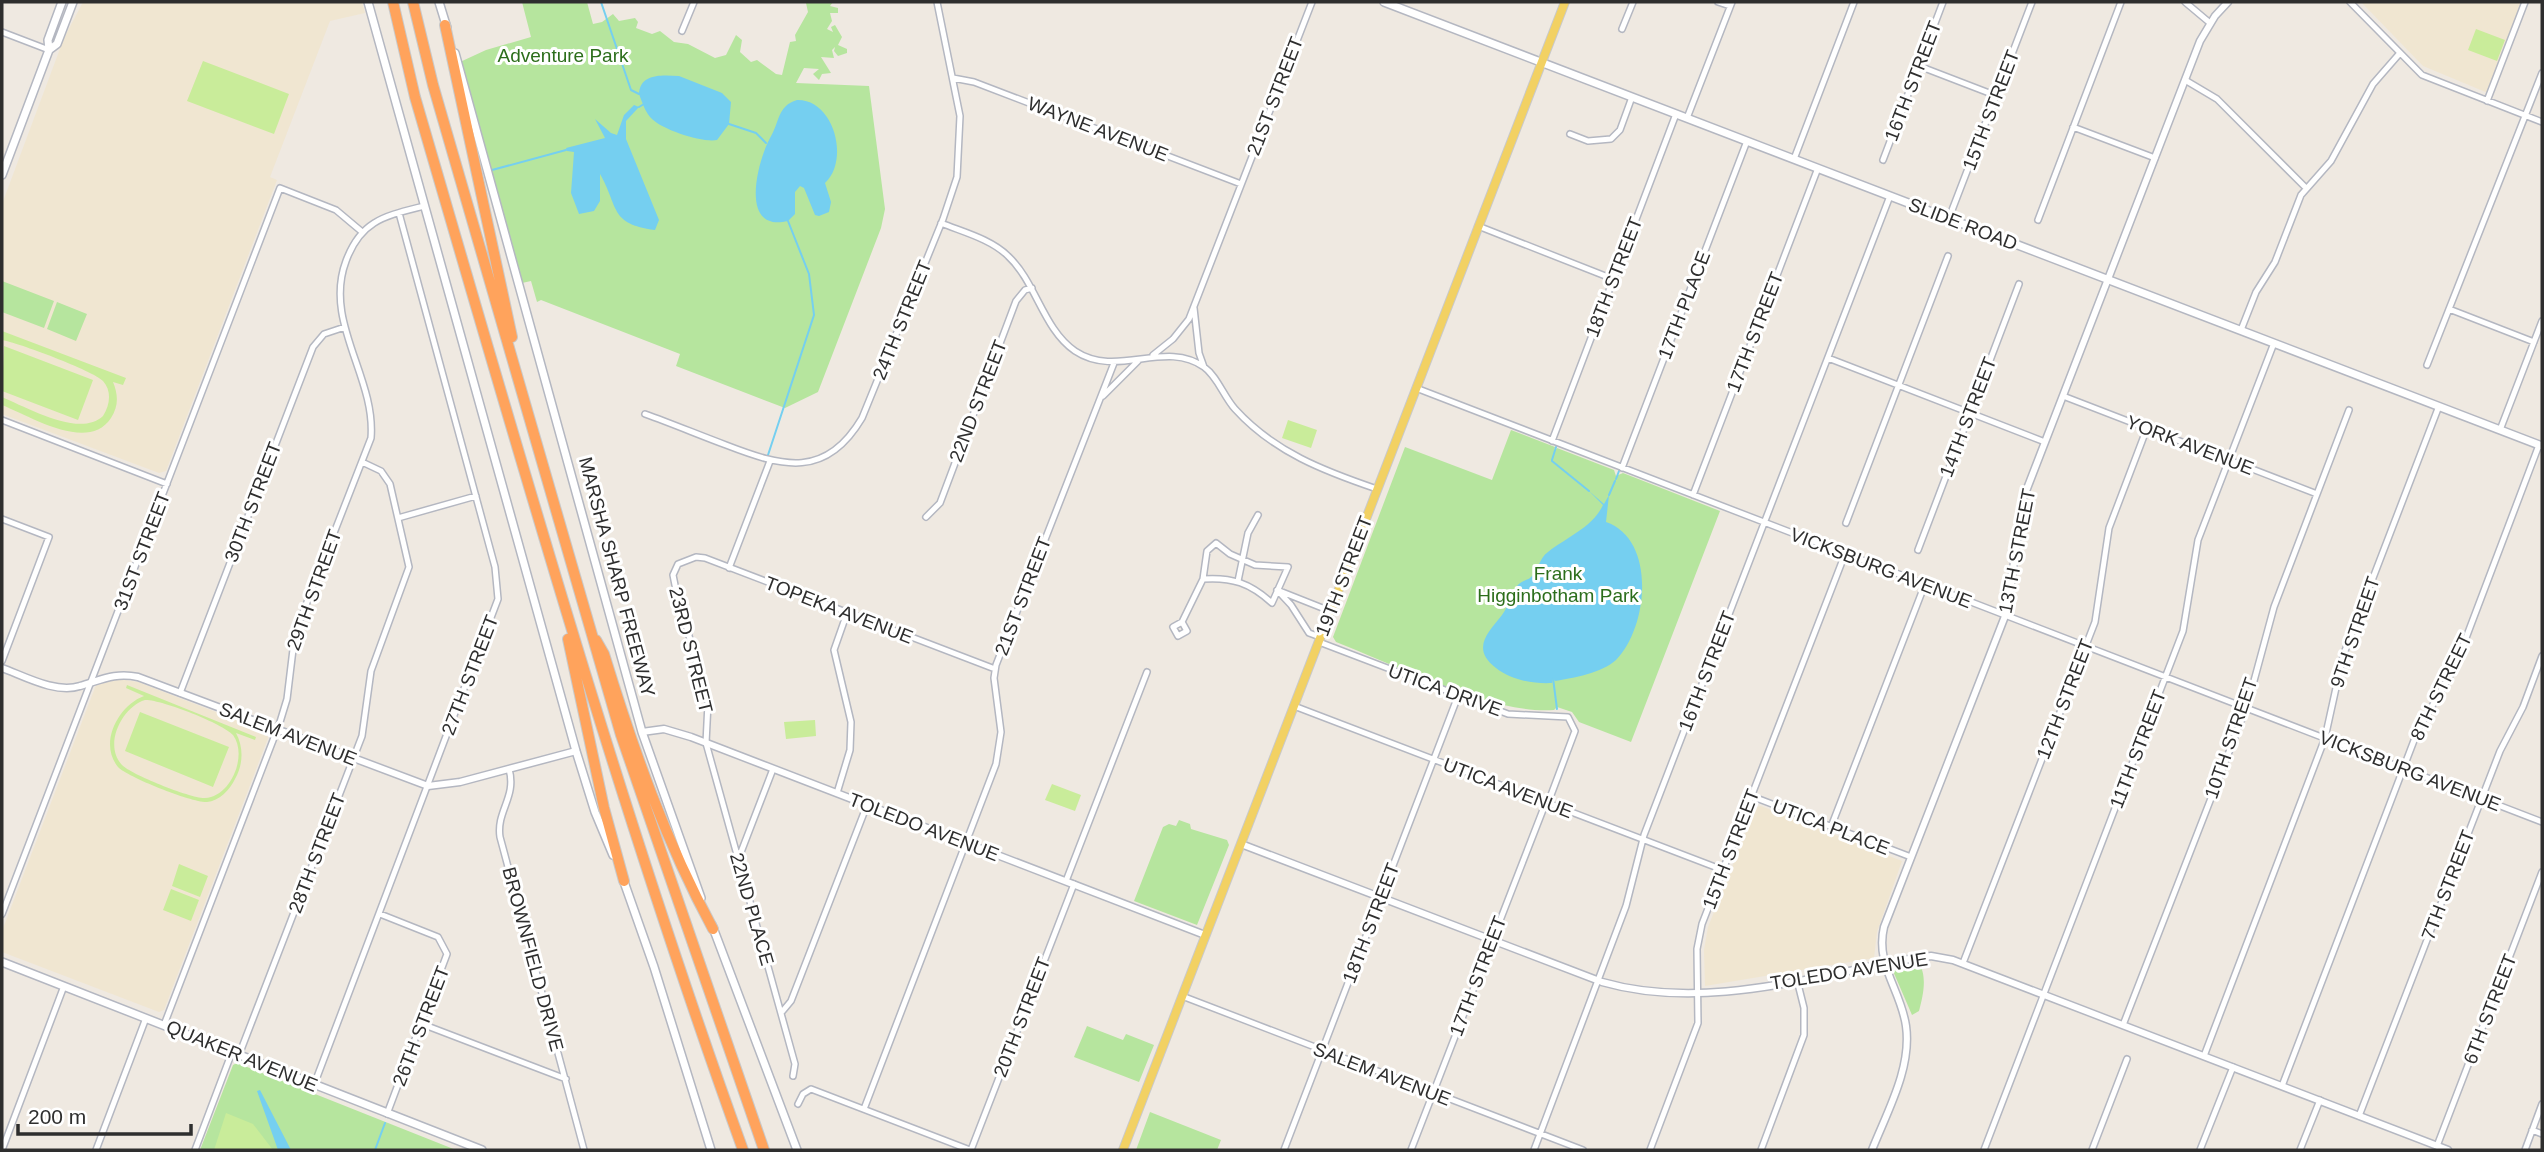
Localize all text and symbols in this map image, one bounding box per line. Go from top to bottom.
street label: 16TH STREET [1880,18,1946,144]
street label: 21ST STREET [1243,33,1307,158]
park label: Adventure Park [498,45,629,66]
street label: 15TH STREET [1958,47,2024,173]
street label: WAYNE AVENUE [1025,93,1171,165]
street label: SLIDE ROAD [1906,194,2020,254]
street label: 18TH STREET [1581,214,1647,340]
street label: 17TH PLACE [1654,248,1714,362]
street label: 24TH STREET [869,257,936,383]
street label: 17TH STREET [1722,269,1788,395]
street label: 22ND STREET [945,337,1011,465]
street label: 14TH STREET [1935,354,2001,480]
street label: YORK AVENUE [2123,411,2257,479]
street label: 30TH STREET [220,439,286,565]
street label: MARSHA SHARP FREEWAY [575,455,659,700]
street label: 13TH STREET [1995,486,2039,615]
street label: 31ST STREET [110,488,174,613]
street label: 19TH STREET [1311,513,1377,639]
street label: VICKSBURG AVENUE [1787,524,1975,612]
street label: 29TH STREET [282,527,346,653]
street label: 21ST STREET [991,533,1055,658]
park label: Frank Higginbotham Park [1477,563,1639,606]
street label: TOPEKA AVENUE [762,572,916,648]
street label: 9TH STREET [2326,573,2384,690]
street label: 23RD STREET [665,585,717,715]
street label: 16TH STREET [1674,608,1740,734]
street label: 27TH STREET [437,612,503,738]
street label: 8TH STREET [2406,630,2476,744]
street label: 12TH STREET [2032,636,2098,762]
street label: UTICA DRIVE [1385,660,1505,720]
street label: 10TH STREET [2200,674,2262,801]
street label: 11TH STREET [2106,686,2170,811]
street label: SALEM AVENUE [216,698,360,770]
street label: VICKSBURG AVENUE [2316,727,2504,815]
street label: UTICA AVENUE [1440,754,1576,822]
street label: 15TH STREET [1698,786,1764,912]
street label: TOLEDO AVENUE [846,789,1002,865]
street label: 28TH STREET [284,790,350,916]
street label: UTICA PLACE [1770,795,1892,859]
street label: 7TH STREET [2417,827,2479,943]
street label: 22ND PLACE [726,850,778,968]
street label: 18TH STREET [1338,860,1404,986]
street label: BROWNFIELD DRIVE [498,865,568,1053]
street label: 17TH STREET [1445,913,1511,1039]
street label: TOLEDO AVENUE [1769,948,1929,994]
street label: 6TH STREET [2459,951,2521,1067]
street label: 20TH STREET [989,954,1055,1080]
street label: 26TH STREET [388,963,454,1089]
street label: QUAKER AVENUE [163,1016,321,1096]
street label: SALEM AVENUE [1310,1038,1454,1110]
scale bar [18,1092,191,1136]
text: 200 m [28,1105,86,1128]

